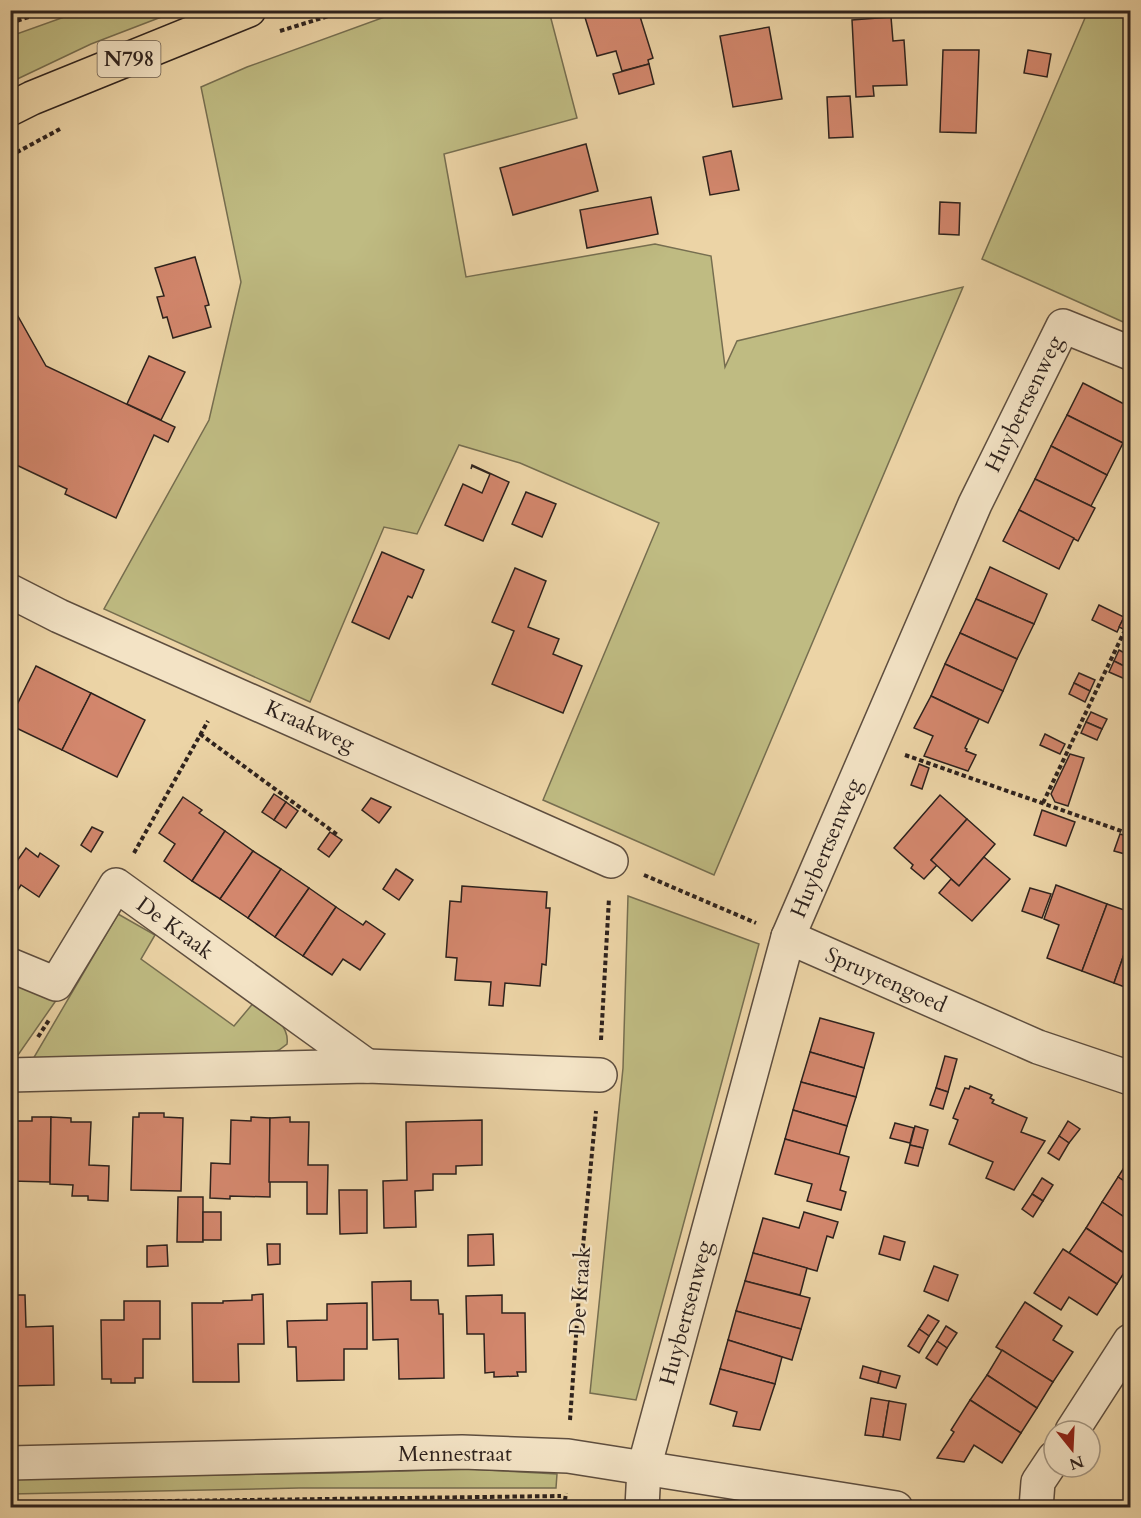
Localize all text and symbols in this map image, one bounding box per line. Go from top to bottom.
road number: N798 [98,41,160,77]
street label: Huybertsenweg [978,330,1070,477]
street label: Kraakweg [260,693,360,759]
street label: Huybertsenweg [783,773,869,922]
street label: De Kraak [130,890,220,966]
street label: Spruytengoed [821,940,952,1020]
street label: Huybertsenweg [652,1237,720,1389]
street label: De Kraak [562,1245,598,1336]
north arrow [1042,1419,1102,1479]
street label: Mennestraat [398,1439,512,1469]
text: N [1066,1450,1086,1475]

